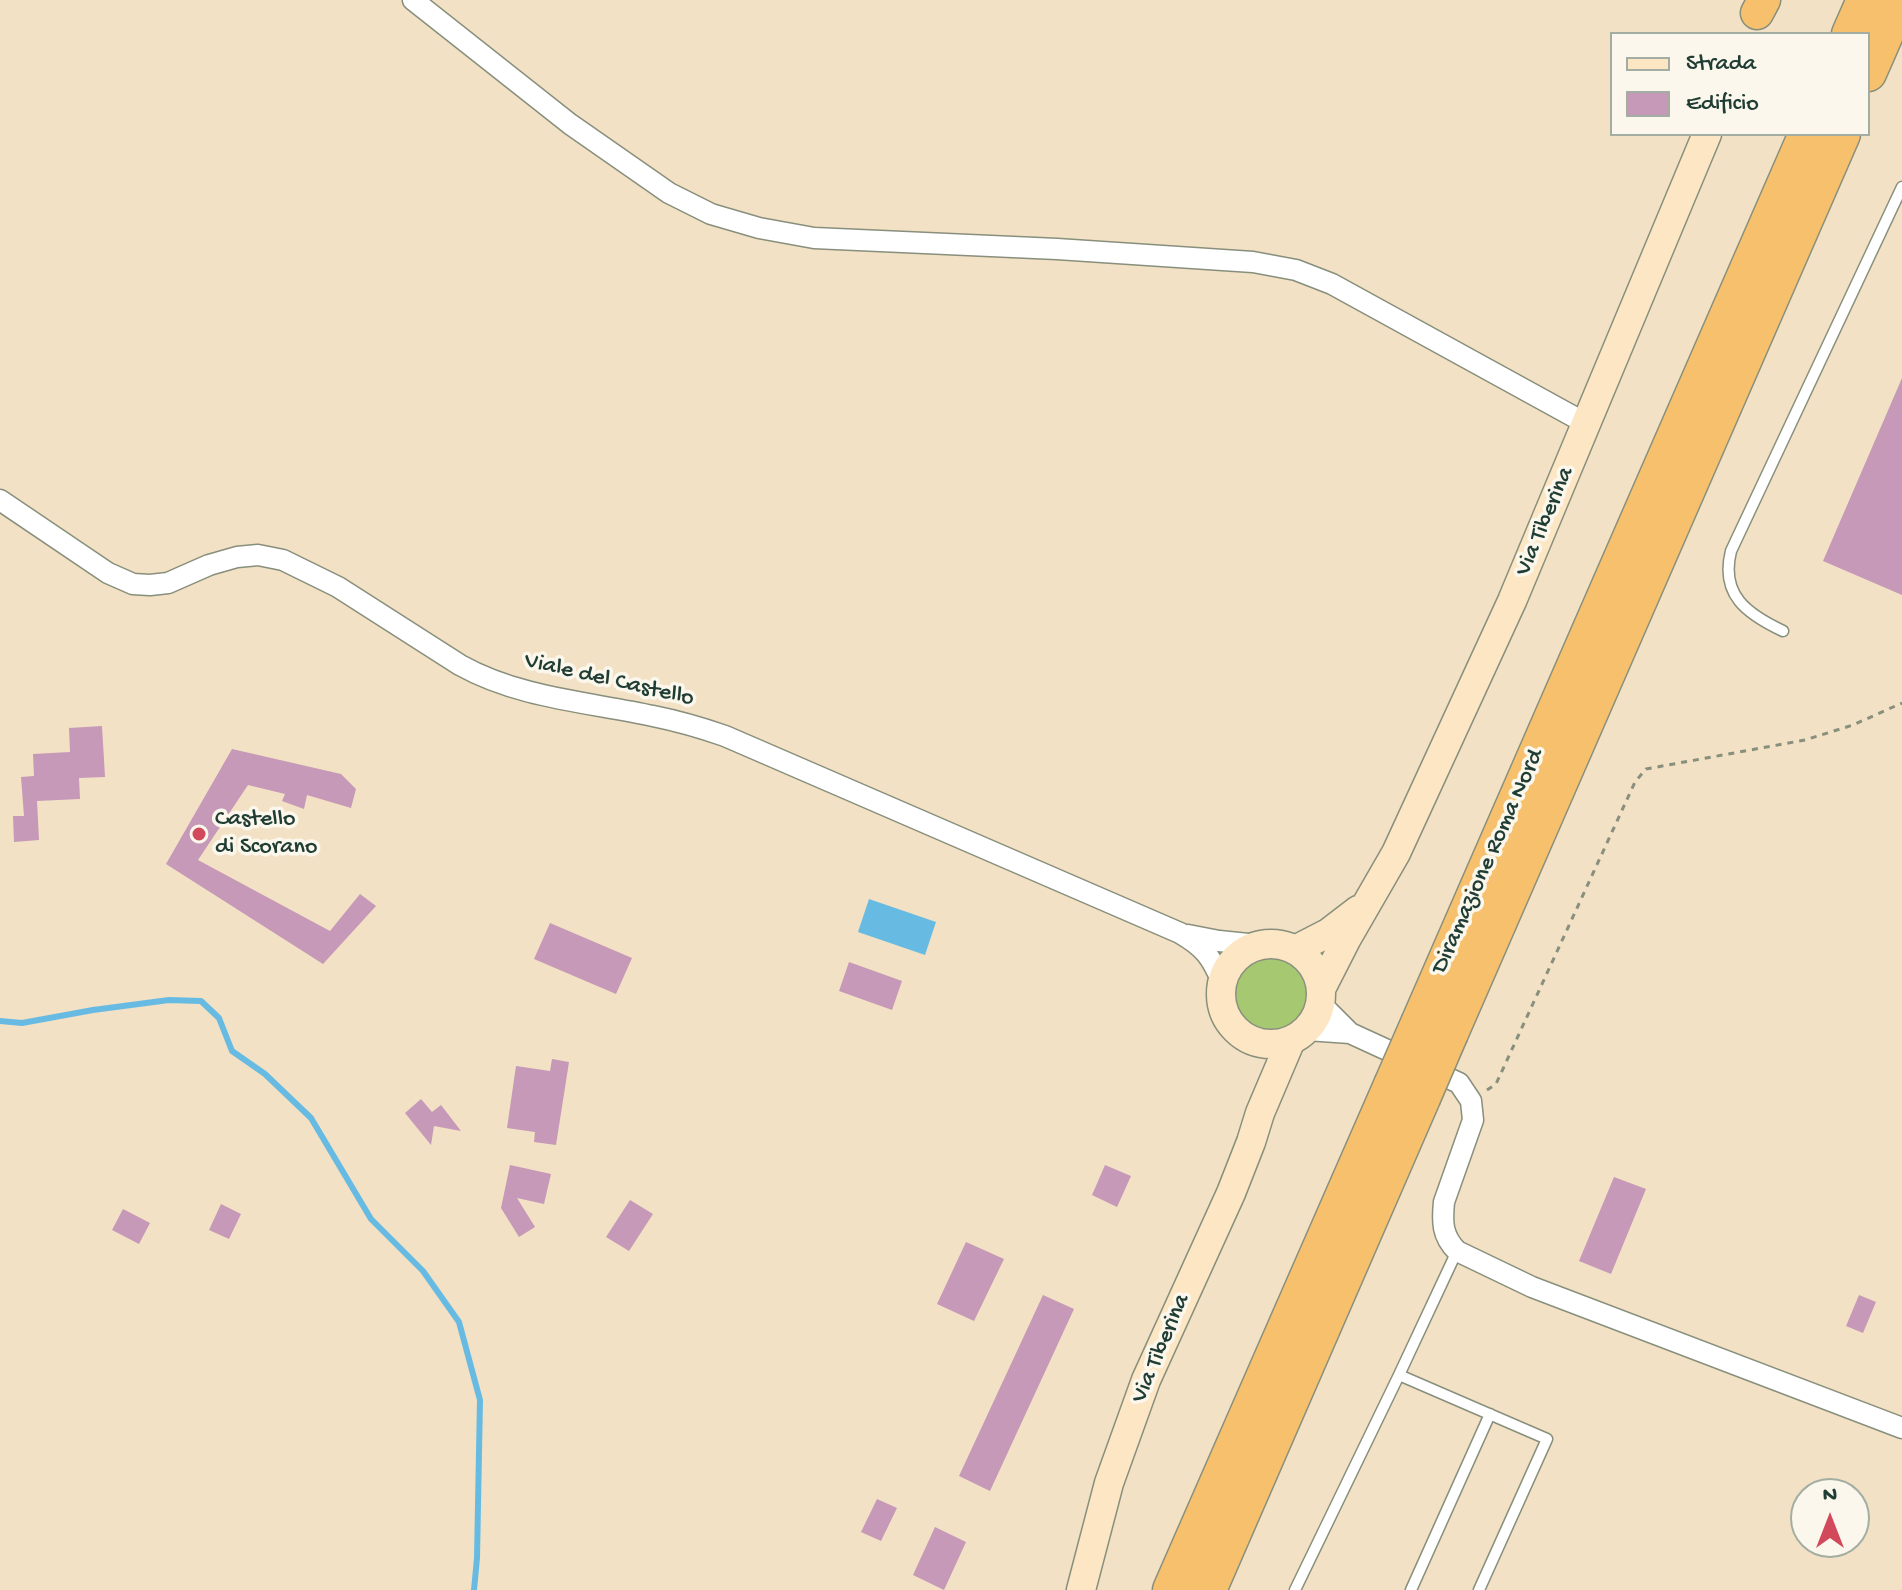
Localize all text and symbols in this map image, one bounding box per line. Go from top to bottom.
legend [1610,32,1870,136]
text: Strada [1686,50,1756,79]
text: Edificio [1686,90,1759,119]
street label: Via Tiberina [1510,463,1582,581]
street label: Viale del Castello [521,648,697,714]
street label: Diramazione Roma Nord [1427,745,1551,979]
place label: Castello di Scorano [215,806,317,862]
marker: Castello di Scorano [190,825,208,843]
street label: Via Tiberina [1126,1290,1198,1408]
north arrow [1790,1478,1870,1558]
text: N [1823,1483,1837,1509]

